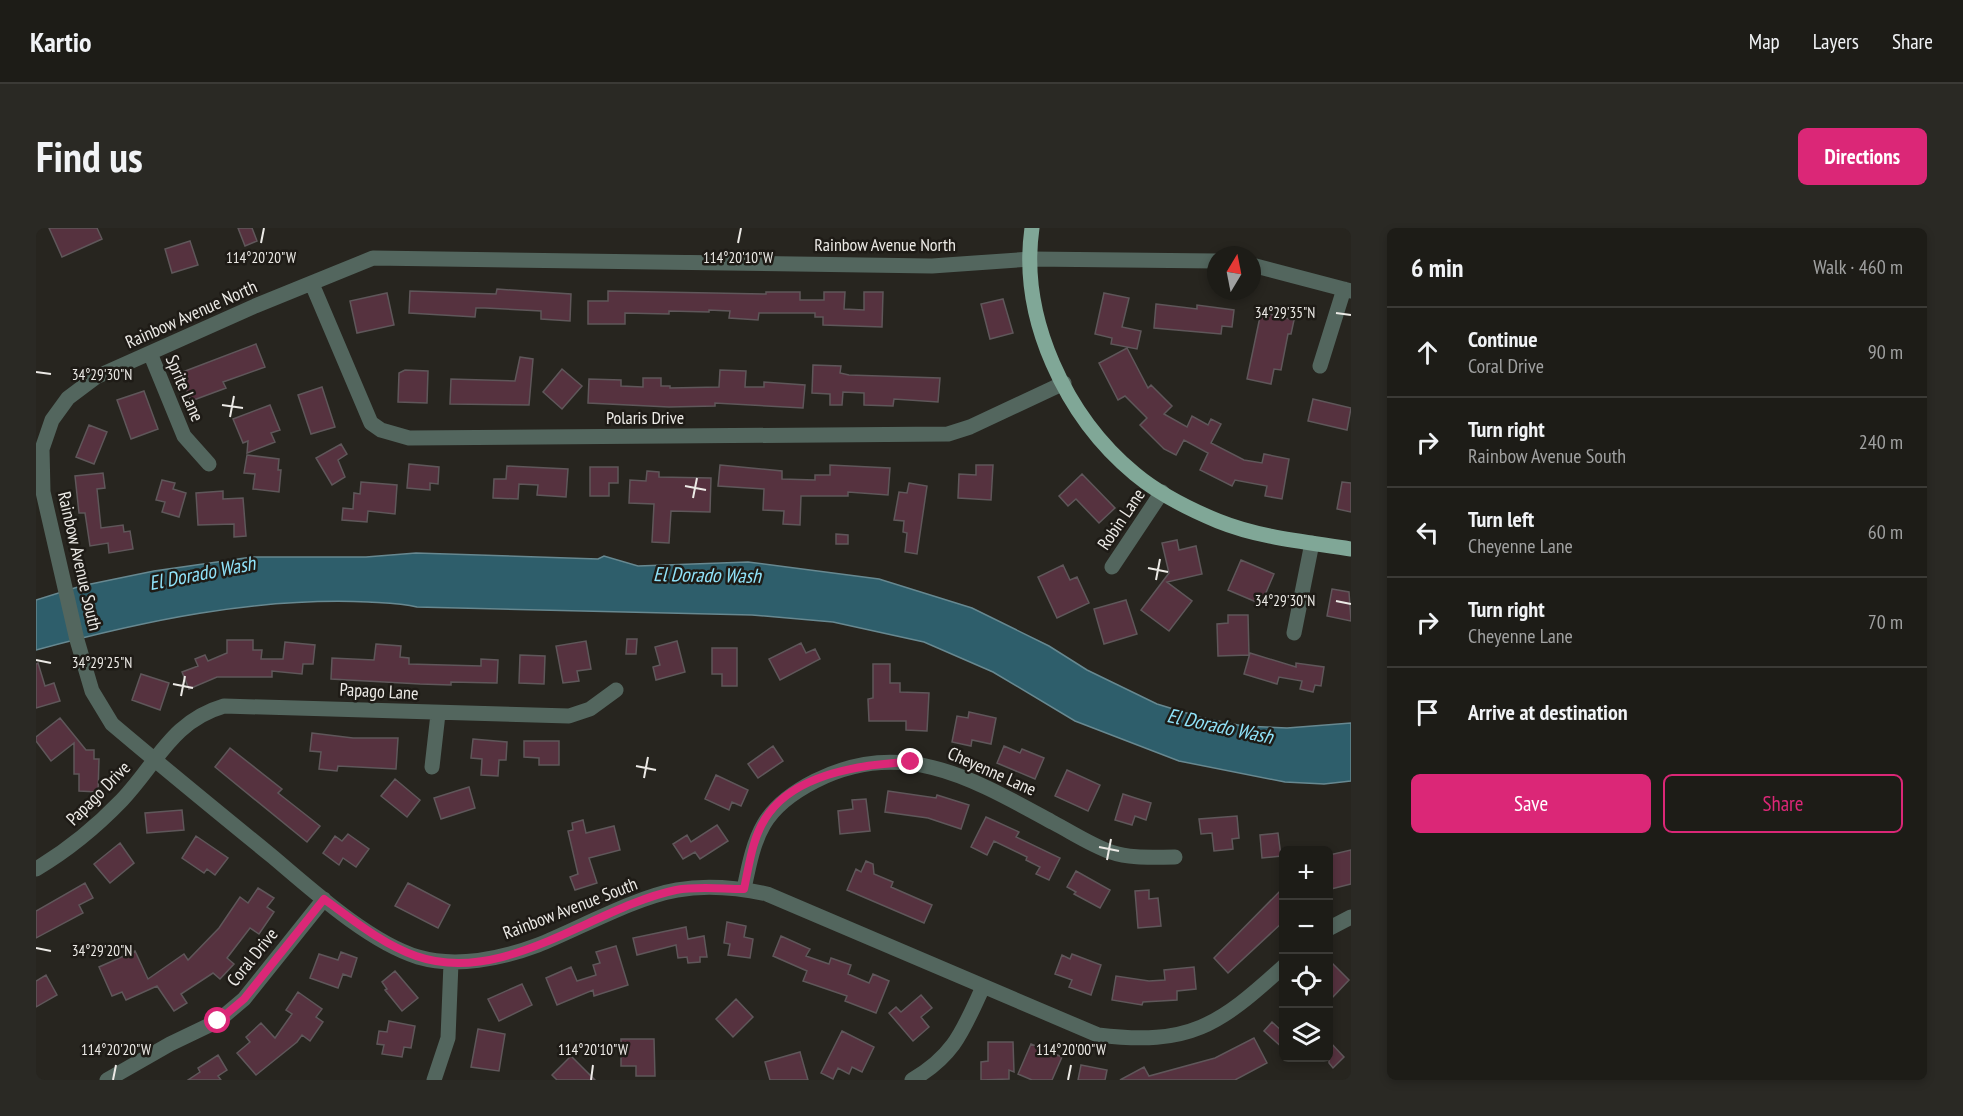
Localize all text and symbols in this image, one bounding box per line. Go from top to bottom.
text: Kartio [30,23,92,60]
text: Map [1749,28,1780,55]
text: Layers [1813,28,1859,55]
text: Share [1892,28,1933,55]
button: Directions [1798,128,1927,185]
text: Find us [36,129,143,184]
street label: Rainbow Avenue North [814,233,956,256]
north arrow [1207,246,1261,300]
text: 114°20'20"W [226,248,296,267]
text: 114°20'10"W [703,248,773,267]
text: 6 min [1411,251,1464,284]
text: Walk · 460 m [1813,254,1903,280]
street label: Rainbow Avenue North [122,275,260,353]
text: 34°29'35"N [1255,303,1315,322]
text: Continue [1468,325,1538,353]
icon: ahead [1411,336,1444,369]
text: 90 m [1868,339,1903,365]
street label: Sprite Lane [161,351,209,425]
text: Coral Drive [1468,353,1544,379]
text: 34°29'30"N [72,365,132,384]
street label: Polaris Drive [606,406,684,429]
text: Turn right [1468,415,1545,443]
icon: right [1411,426,1444,459]
text: 240 m [1859,429,1903,455]
text: Rainbow Avenue South [1468,443,1626,469]
street label: Robin Lane [1092,484,1150,554]
street label: Rainbow Avenue South [53,489,107,633]
text: Turn left [1468,505,1534,533]
icon: left [1411,516,1444,549]
text: 60 m [1868,519,1903,545]
text: Cheyenne Lane [1468,533,1573,559]
water label: El Dorado Wash [147,550,258,596]
water label: El Dorado Wash [653,561,762,589]
text: 34°29'30"N [1255,591,1315,610]
text: Turn right [1468,595,1545,623]
icon: right [1411,606,1444,639]
text: 70 m [1868,609,1903,635]
text: Cheyenne Lane [1468,623,1573,649]
text: 34°29'25"N [72,653,132,672]
street label: Papago Lane [339,677,419,705]
icon: arrive [1411,696,1444,729]
text: Arrive at destination [1468,698,1628,726]
water label: El Dorado Wash [1165,702,1277,750]
street label: Cheyenne Lane [944,741,1040,801]
route end [897,748,923,774]
street label: Papago Drive [61,756,135,830]
button: Save [1411,774,1651,833]
button: Share [1663,774,1903,833]
map controls [1279,846,1333,1062]
button: + [1279,846,1333,900]
street label: Rainbow Avenue South [500,872,640,944]
button: − [1279,900,1333,954]
street label: Coral Drive [222,923,282,991]
text: 34°29'20"N [72,941,132,960]
button: locate [1279,954,1333,1008]
route start [204,1007,230,1033]
button: layers [1279,1008,1333,1062]
text: 114°20'20"W [81,1040,151,1059]
text: 114°20'10"W [558,1040,628,1059]
text: 114°20'00"W [1036,1040,1106,1059]

